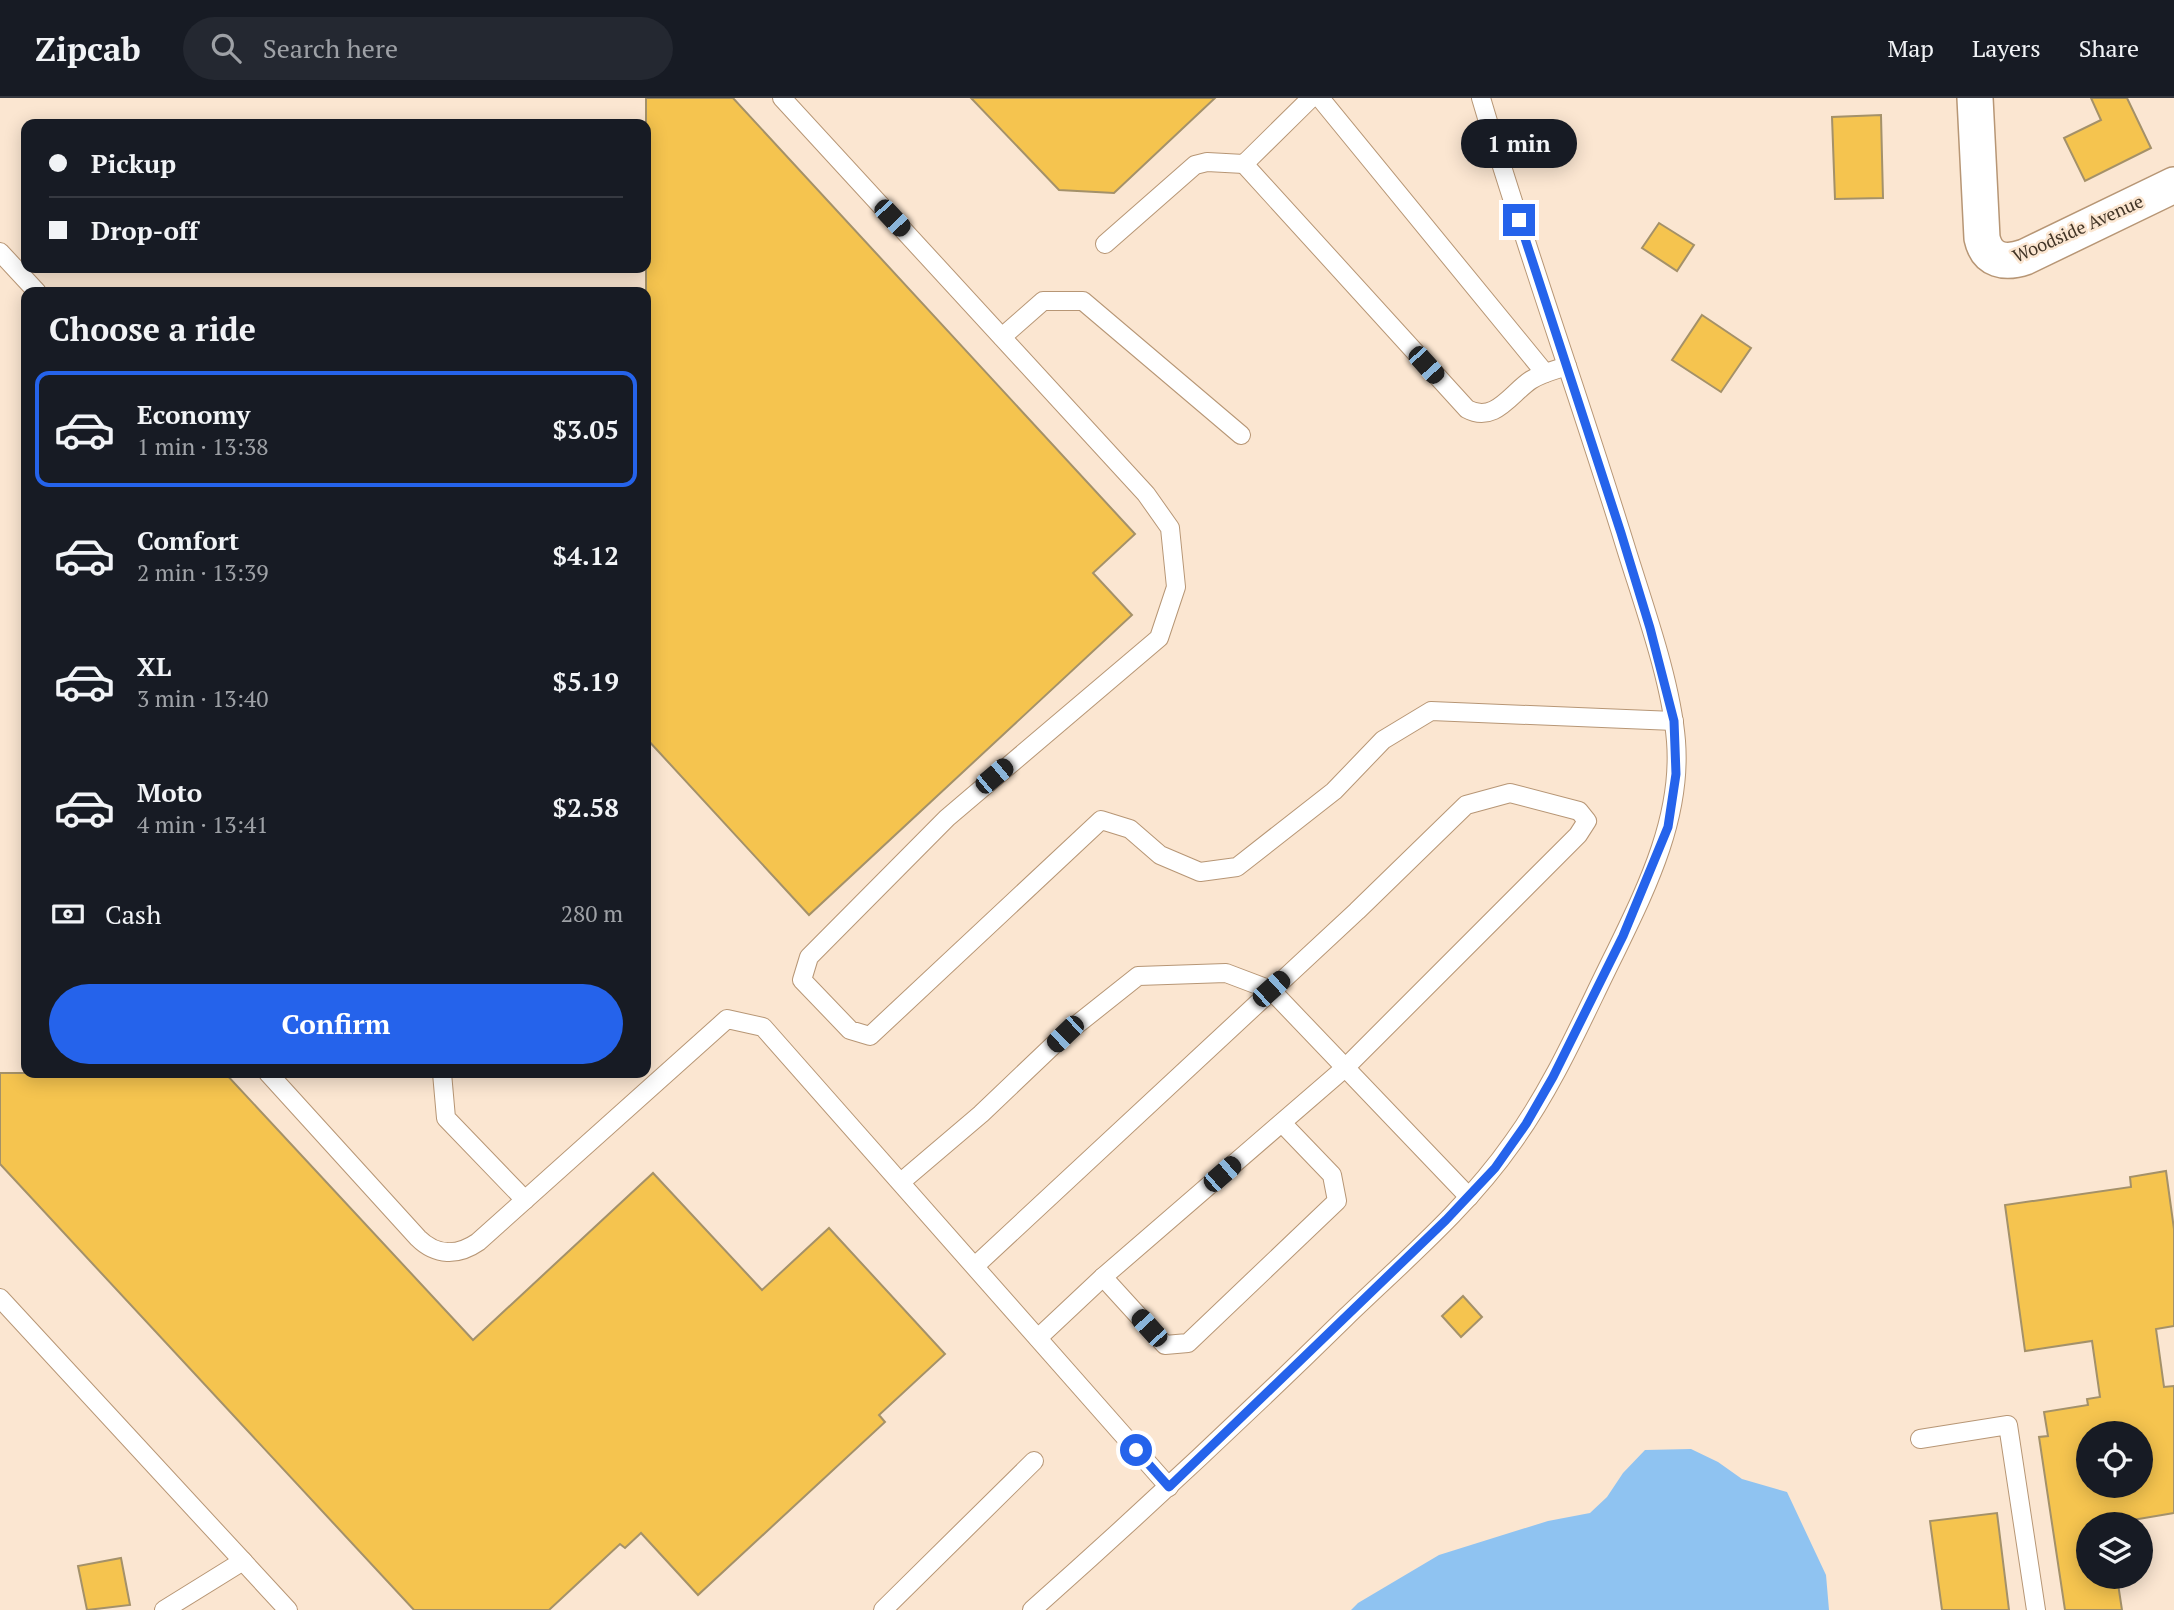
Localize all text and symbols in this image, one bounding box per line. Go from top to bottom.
search box [183,17,673,80]
text: Zipcab [35,27,141,70]
icon: search [207,29,245,67]
text: Search here [263,31,398,65]
text: Map [1887,32,1934,64]
text: Layers [1972,32,2041,64]
text: Share [2079,32,2139,64]
callout: 1 min [1461,118,1577,167]
text: 1 min [1488,128,1550,159]
text: Pickup [91,146,176,180]
street label: Woodside Avenue [2008,188,2147,268]
car [870,195,915,241]
route end [1503,204,1535,236]
text: Drop-off [91,213,198,247]
text: Choose a ride [49,308,256,350]
car [1405,342,1448,388]
text: Economy [137,397,250,431]
icon: car [53,398,116,461]
text: $3.05 [553,412,619,446]
text: 1 min · 13:38 [137,431,269,462]
text: Comfort [137,523,239,557]
icon: car [53,524,116,587]
text: $4.12 [553,538,619,572]
text: 2 min · 13:39 [137,557,269,588]
text: XL [137,649,171,683]
icon: car [53,650,116,713]
text: $5.19 [553,664,619,698]
text: 3 min · 13:40 [137,683,269,714]
car [972,754,1017,798]
text: Moto [137,775,202,809]
icon: car [53,776,116,839]
text: $2.58 [553,790,619,824]
text: 4 min · 13:41 [137,809,269,840]
icon: cash [49,895,87,933]
text: Cash [105,897,161,931]
text: 280 m [561,898,623,929]
car [1249,967,1294,1011]
button: Confirm [49,984,623,1064]
car [1043,1012,1088,1056]
car [1200,1152,1245,1196]
car [1128,1305,1171,1351]
map controls [2076,1421,2153,1589]
button: locate [2076,1421,2153,1498]
route start [1120,1434,1152,1466]
button: layers [2076,1512,2153,1589]

